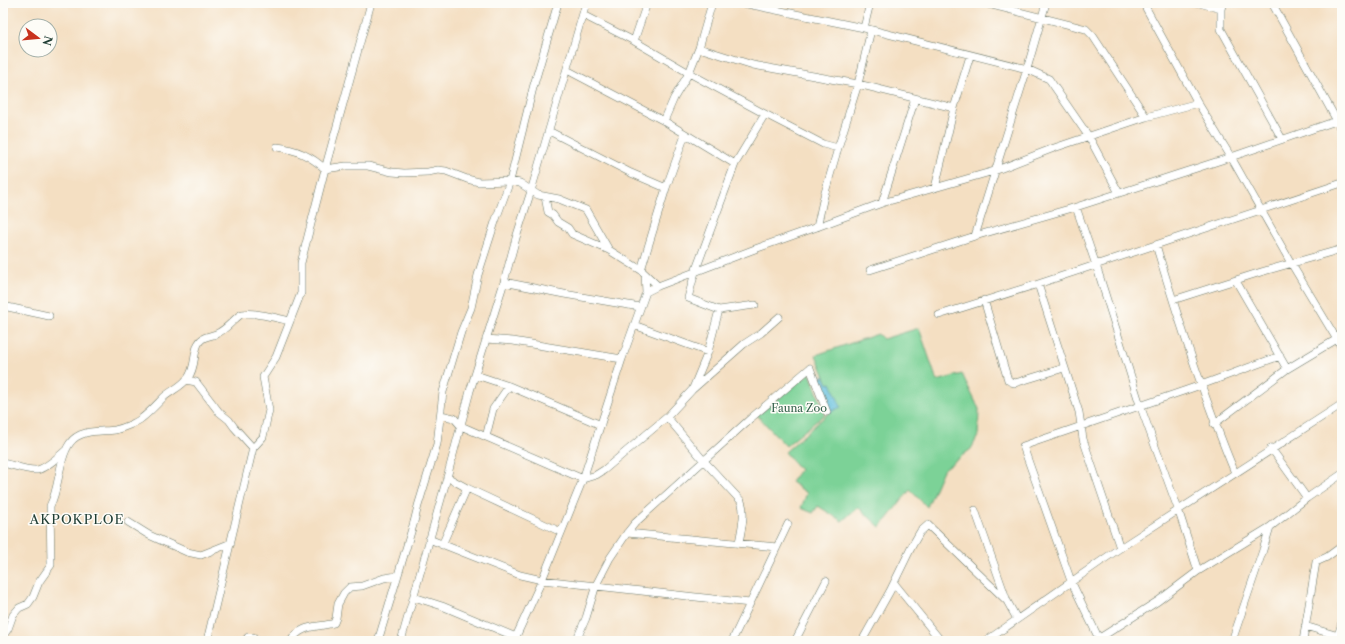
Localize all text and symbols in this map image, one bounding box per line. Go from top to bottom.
north arrow [18,18,58,58]
text: N [39,34,56,48]
park label: Fauna Zoo [771,401,827,415]
district label: AKPOKPLOE [29,511,124,527]

